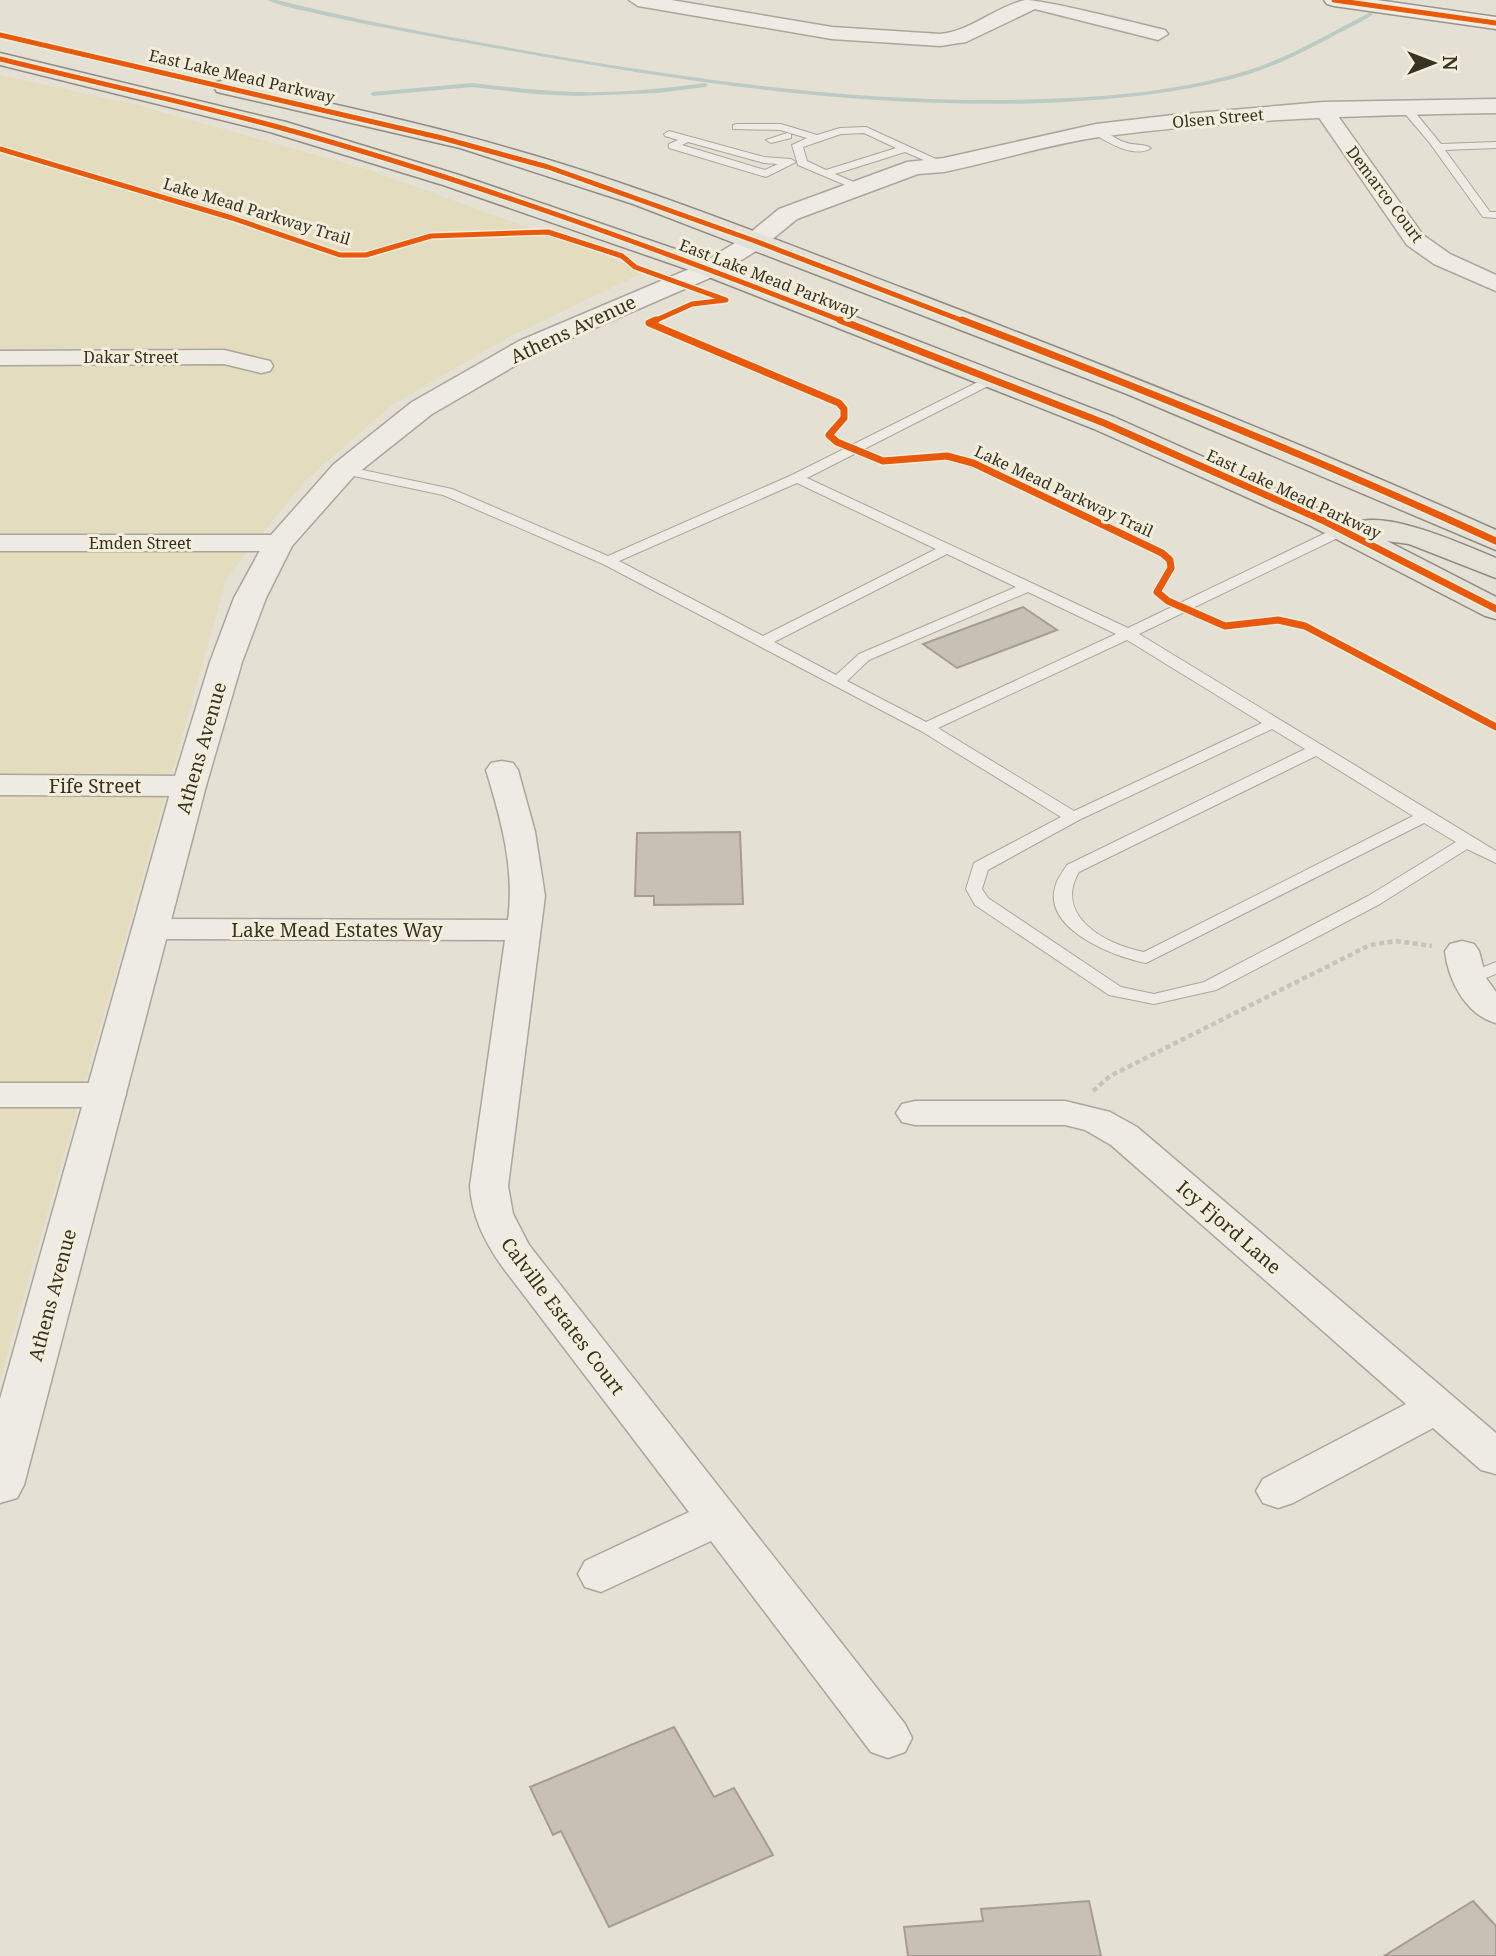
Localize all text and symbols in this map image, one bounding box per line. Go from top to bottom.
north arrow [1398,28,1468,98]
street label: East Lake Mead Parkway [147,44,338,108]
text: N [1437,56,1463,71]
street label: Olsen Street [1171,103,1265,133]
street label: Demarco Court [1341,141,1429,247]
street label: Lake Mead Parkway Trail [161,172,353,250]
street label: East Lake Mead Parkway [676,234,863,323]
street label: Athens Avenue [506,288,640,370]
street label: Dakar Street [83,346,179,368]
street label: Lake Mead Parkway Trail [971,440,1157,542]
street label: East Lake Mead Parkway [1203,444,1386,545]
street label: Emden Street [89,532,192,554]
street label: Athens Avenue [170,679,232,817]
street label: Fife Street [49,773,142,799]
street label: Lake Mead Estates Way [231,917,443,943]
street label: Icy Fjord Lane [1171,1174,1287,1280]
street label: Athens Avenue [22,1226,82,1364]
street label: Calville Estates Court [495,1232,631,1400]

